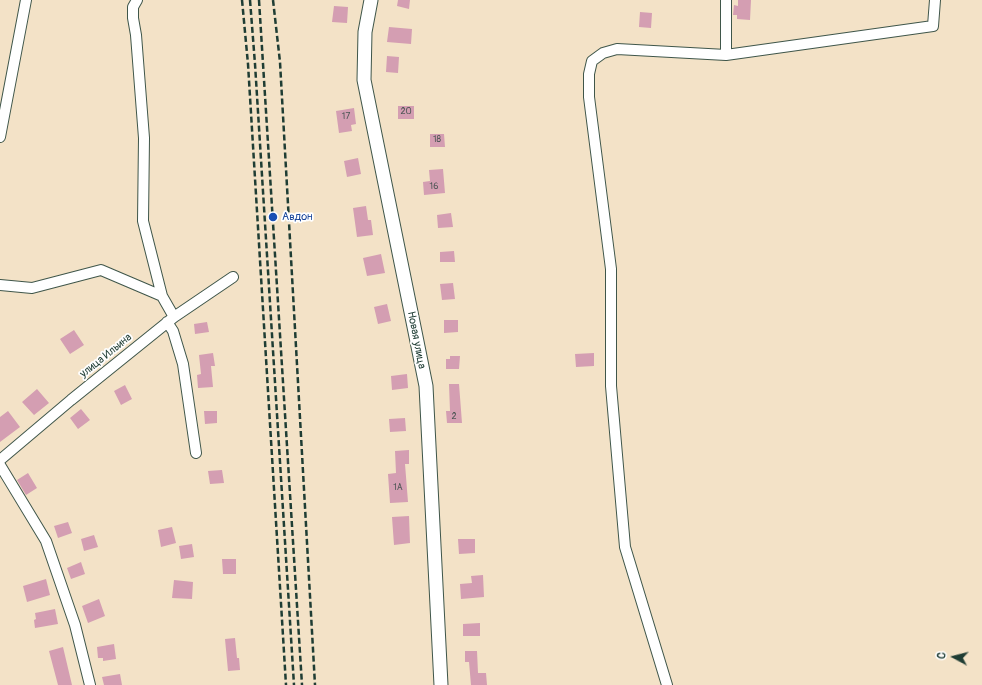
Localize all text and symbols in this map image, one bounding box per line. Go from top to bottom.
house number: 20 [400,107,412,117]
house number: 17 [342,112,350,122]
house number: 18 [433,135,441,145]
house number: 16 [430,182,438,192]
place label: Авдон [282,210,313,224]
marker: Авдон [267,211,279,223]
street label: Новая улица [404,310,428,370]
street label: улица Ильина [77,331,135,381]
house number: 2 [451,412,457,422]
house number: 1А [393,483,403,493]
north arrow [934,637,974,677]
text: С [935,651,948,660]

